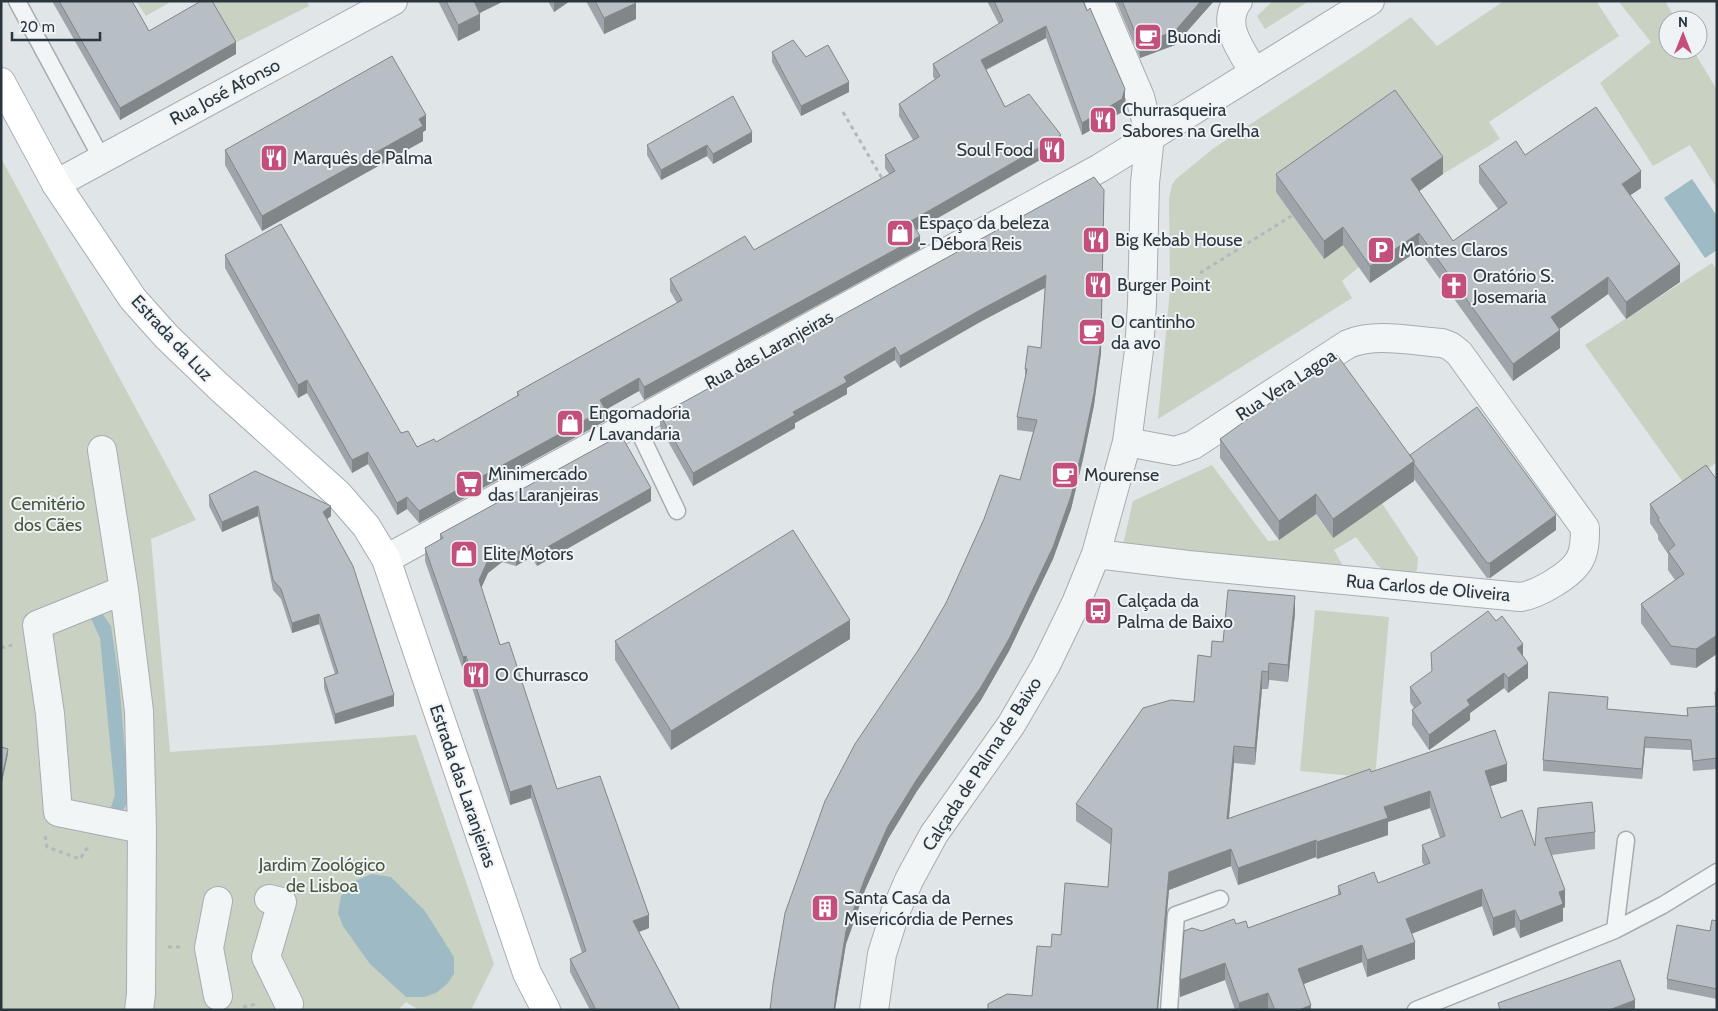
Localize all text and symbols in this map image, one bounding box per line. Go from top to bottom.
scale bar [12,10,100,42]
north arrow [1658,10,1708,60]
text: N [1678,13,1688,31]
text: 20 m [20,18,55,36]
cafe icon: Buondi [1133,22,1163,52]
place label: Buondi [1167,26,1221,48]
street label: Rua José Afonso [166,54,284,130]
place label: Churrasqueira Sabores na Grelha [1122,99,1260,142]
restaurant icon: Churrasqueira Sabores na Grelha [1088,105,1118,135]
restaurant icon: Soul Food [1037,135,1067,165]
place label: Soul Food [956,139,1033,161]
restaurant icon: Marquês de Palma [259,143,289,173]
place label: Marquês de Palma [293,147,433,169]
place label: Espaço da beleza - Débora Reis [919,212,1050,255]
shop icon: Espaço da beleza - Débora Reis [885,218,915,248]
restaurant icon: Big Kebab House [1081,225,1111,255]
place label: Big Kebab House [1115,229,1242,251]
parking icon: Montes Claros [1366,235,1396,265]
place label: Montes Claros [1400,239,1508,261]
place label: Oratório S. Josemaria [1472,265,1554,308]
restaurant icon: Burger Point [1083,270,1113,300]
church icon: Oratório S. Josemaria [1439,271,1469,301]
place label: Burger Point [1117,274,1210,296]
street label: Estrada da Luz [127,290,218,386]
street label: Rua das Laranjeiras [701,306,837,394]
place label: O cantinho da avo [1111,311,1195,354]
cafe icon: O cantinho da avo [1077,317,1107,347]
street label: Rua Vera Lagoa [1232,344,1341,426]
place label: Engomadoria / Lavandaria [588,402,691,445]
shop icon: Engomadoria / Lavandaria [555,408,585,438]
cafe icon: Mourense [1050,460,1080,490]
place label: Minimercado das Laranjeiras [488,463,599,506]
place label: Mourense [1084,464,1159,486]
supermarket icon: Minimercado das Laranjeiras [454,469,484,499]
park label: Cemitério dos Cães [11,493,85,536]
shop icon: Elite Motors [449,539,479,569]
place label: Elite Motors [483,543,574,565]
street label: Rua Carlos de Oliveira [1345,570,1511,606]
place label: Calçada da Palma de Baixo [1117,590,1233,633]
bus stop icon: Calçada da Palma de Baixo [1083,596,1113,626]
restaurant icon: O Churrasco [461,660,491,690]
place label: O Churrasco [495,664,589,686]
street label: Calçada de Palma de Baixo [918,673,1046,855]
street label: Estrada das Laranjeiras [425,702,501,870]
park label: Jardim Zoológico de Lisboa [258,854,385,897]
place label: Santa Casa da Misericórdia de Pernes [844,887,1013,930]
building icon: Santa Casa da Misericórdia de Pernes [810,893,840,923]

